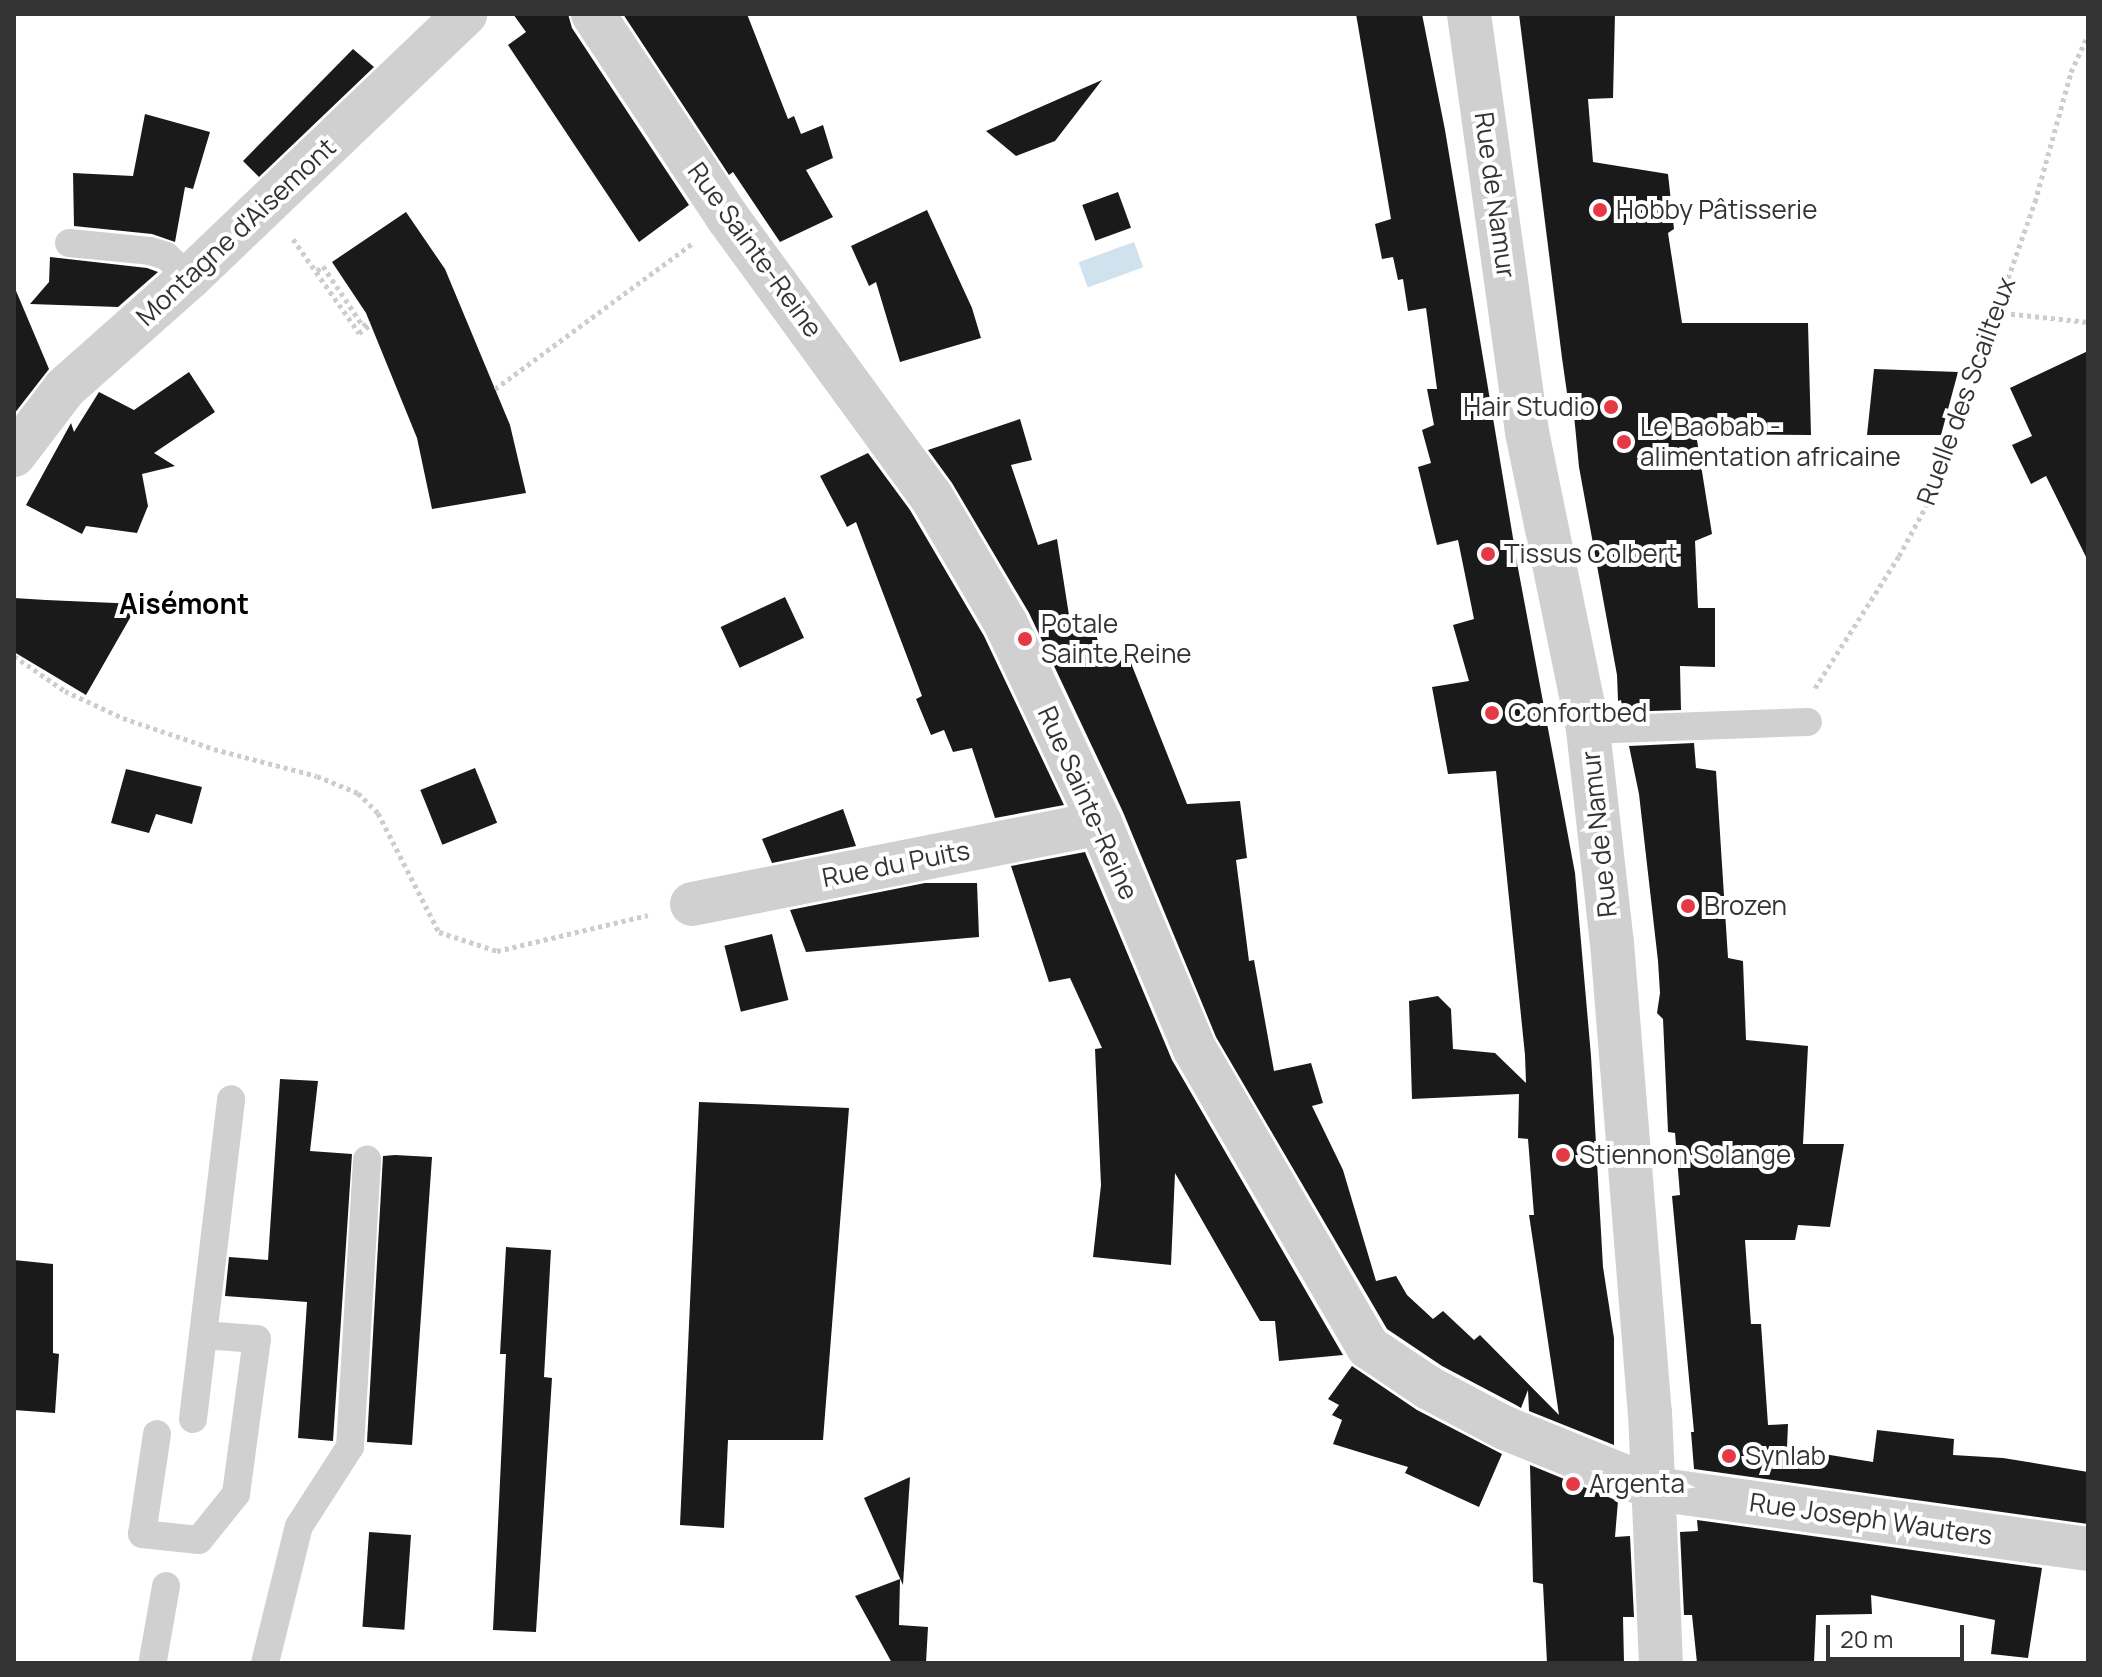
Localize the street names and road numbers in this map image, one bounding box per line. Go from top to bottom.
street label: Rue de Namur [1468,110,1522,280]
street label: Montagne d'Aisemont [130,132,342,332]
street label: Rue Sainte-Reine [681,157,829,343]
street label: Ruelle des Scailteux [1910,273,2022,509]
street label: Rue Sainte-Reine [1031,701,1145,905]
street label: Rue de Namur [1575,749,1623,919]
street label: Rue du Puits [820,834,972,894]
street label: Rue Joseph Wauters [1748,1487,1994,1551]

